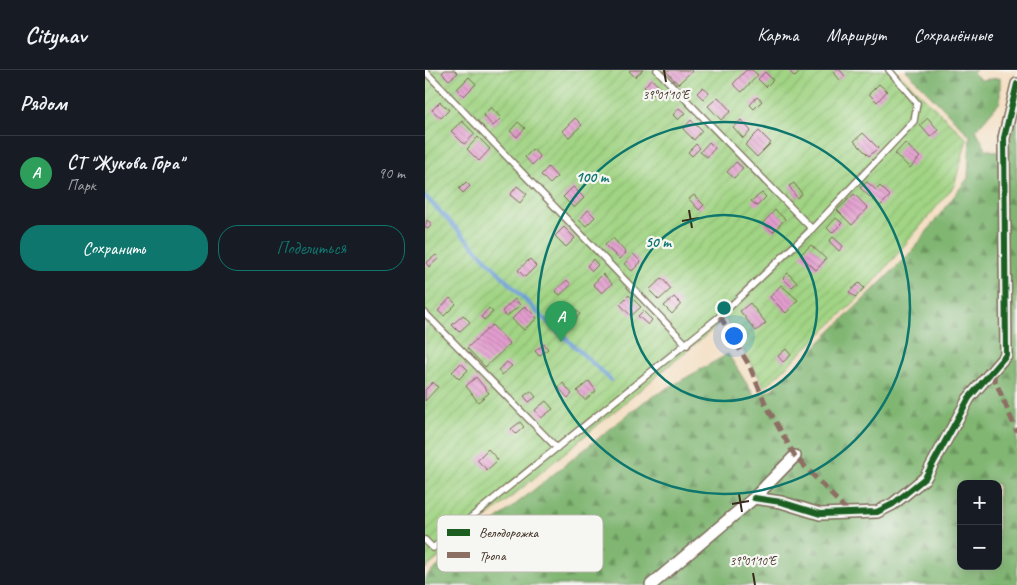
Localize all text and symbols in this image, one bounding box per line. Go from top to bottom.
text: Citynav [25,20,86,50]
text: Карта [757,24,798,46]
text: Маршрут [826,24,886,46]
text: Сохранённые [914,24,992,46]
text: 39°01'10"E [643,87,691,103]
text: Рядом [20,90,67,116]
text: СТ "Жукова Гора" [67,151,183,175]
text: A [32,163,40,183]
text: 90 m [378,163,405,183]
text: 100 m [576,168,610,187]
text: Парк [67,175,96,195]
button: Сохранить [20,225,208,271]
button: Поделиться [218,225,405,271]
text: 50 m [645,233,672,252]
centre of rings [715,299,733,317]
pin: A [545,301,577,342]
your location [721,323,747,349]
map controls [957,480,1002,570]
button: + [957,480,1002,525]
legend [437,515,603,572]
text: Велодорожка [479,524,540,541]
button: − [957,525,1002,570]
text: Тропа [479,547,507,564]
text: 39°01'10"E [730,553,778,569]

